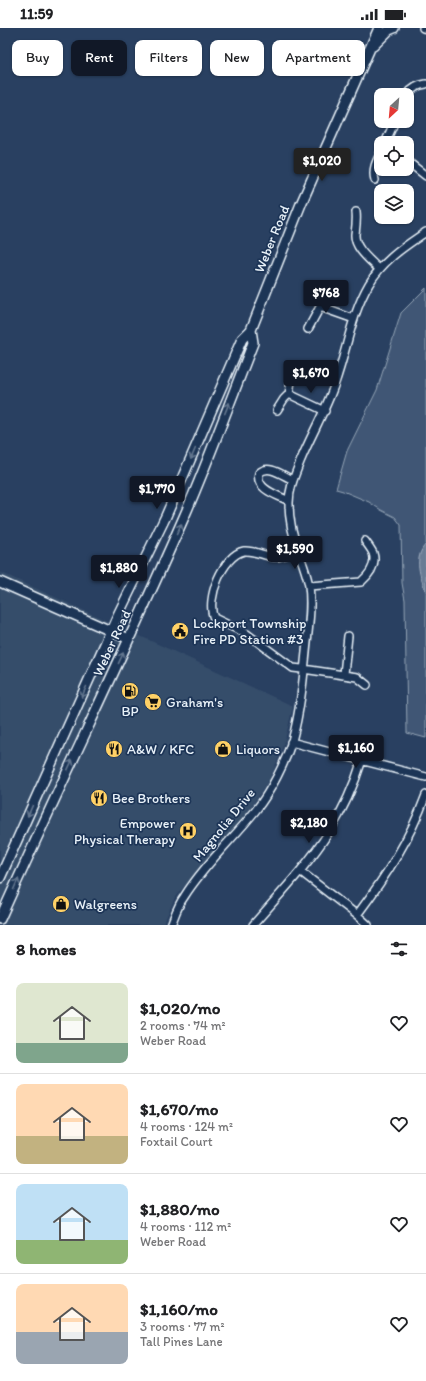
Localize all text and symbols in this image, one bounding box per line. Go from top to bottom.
text: 11:59 [20,5,53,23]
chip: Buy [12,40,63,76]
chip: Rent [71,40,127,76]
chip: Filters [135,40,202,76]
chip: New [210,40,264,76]
chip: Apartment [272,40,365,76]
north arrow [374,88,414,128]
map controls [374,88,414,224]
button: locate [374,136,414,176]
pin: $1,020 [289,148,355,182]
text: $1,020 [303,153,341,168]
button: layers [374,184,414,224]
street label: Weber Road [251,202,293,275]
pin: $768 [302,280,350,314]
text: $768 [312,285,340,300]
pin: $1,670 [278,360,344,394]
text: $1,670 [292,365,330,380]
one-way arrow [224,403,231,415]
one-way arrow [189,447,196,459]
pin: $1,770 [124,476,190,510]
text: $1,770 [139,481,175,496]
one-way arrow [175,523,183,535]
pin: $1,590 [262,536,328,570]
text: $1,590 [276,541,314,556]
pin: $1,880 [86,555,152,589]
text: $1,880 [100,560,138,575]
street label: Weber Road [89,607,135,679]
place label: Lockport Township Fire PD Station #3 [193,615,306,648]
public building icon: Lockport Township Fire PD Station #3 [170,621,190,641]
one-way arrow [118,652,125,664]
fuel station icon: BP [120,681,140,701]
one-way arrow [79,686,87,698]
supermarket icon: Graham's [143,692,163,712]
place label: Graham's [166,694,223,711]
place label: BP [121,703,139,720]
pin: $1,160 [323,735,389,769]
restaurant icon: A&W / KFC [104,739,124,759]
shop icon: Liquors [213,739,233,759]
text: $1,160 [338,740,374,755]
place label: A&W / KFC [127,741,194,758]
place label: Liquors [236,741,280,758]
one-way arrow [67,760,74,772]
street label: Magnolia Drive [189,785,259,865]
restaurant icon: Bee Brothers [89,788,109,808]
place label: Bee Brothers [112,790,190,807]
one-way arrow [26,804,33,816]
pin: $2,180 [276,810,342,844]
place label: Empower Physical Therapy [74,815,175,848]
text: $2,180 [290,815,328,830]
hospital icon: Empower Physical Therapy [178,821,198,841]
one-way arrow [13,878,20,890]
shop icon: Walgreens [51,894,71,914]
place label: Walgreens [74,896,137,913]
icon: filters [388,938,410,960]
text: 8 homes [16,939,76,959]
text: $1,020/mo [140,998,221,1018]
icon: home [48,999,96,1047]
icon: heart [388,1012,410,1034]
text: 2 rooms · 74 m² [140,1018,226,1033]
text: Weber Road [140,1033,206,1048]
text: $1,670/mo [140,1099,219,1119]
icon: home [48,1100,96,1148]
icon: heart [388,1113,410,1135]
text: 4 rooms · 124 m² [140,1119,233,1134]
text: Foxtail Court [140,1134,213,1149]
text: $1,880/mo [140,1199,220,1219]
icon: home [48,1200,96,1248]
icon: heart [388,1213,410,1235]
text: 4 rooms · 112 m² [140,1219,231,1234]
text: Weber Road [140,1234,206,1249]
text: $1,160/mo [140,1299,218,1319]
icon: home [48,1300,96,1348]
icon: heart [388,1313,410,1335]
text: 3 rooms · 77 m² [140,1319,225,1334]
text: Tall Pines Lane [140,1334,223,1349]

